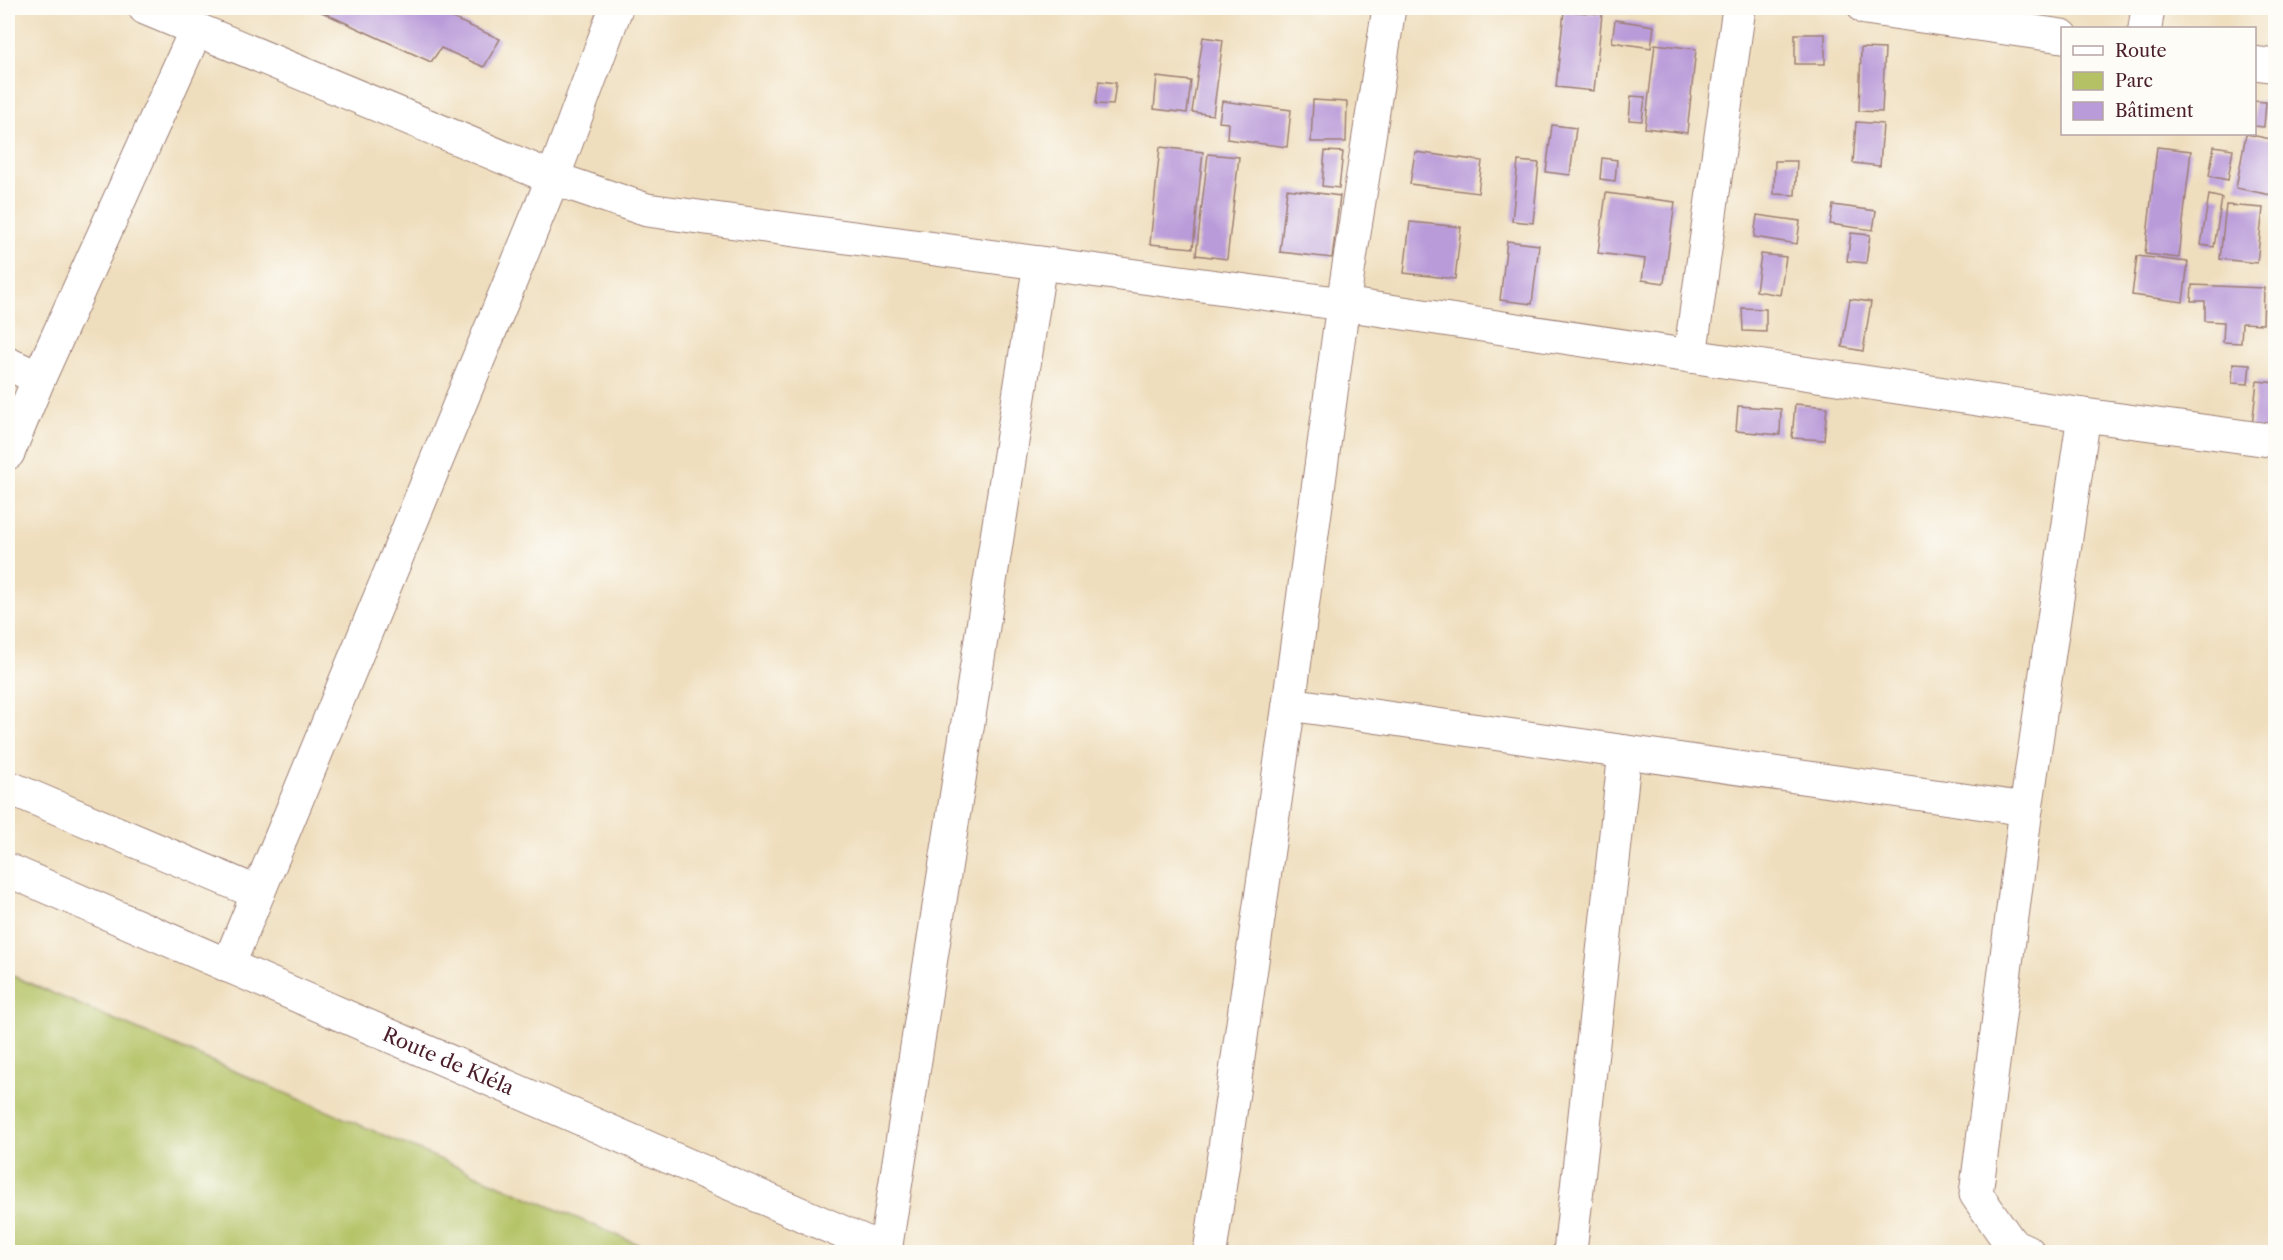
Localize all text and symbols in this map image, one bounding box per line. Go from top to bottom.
legend [2061,27,2256,135]
text: Route [2115,40,2167,62]
text: Parc [2115,70,2153,92]
text: Bâtiment [2115,100,2194,122]
street label: Route de Kléla [379,1022,518,1100]

